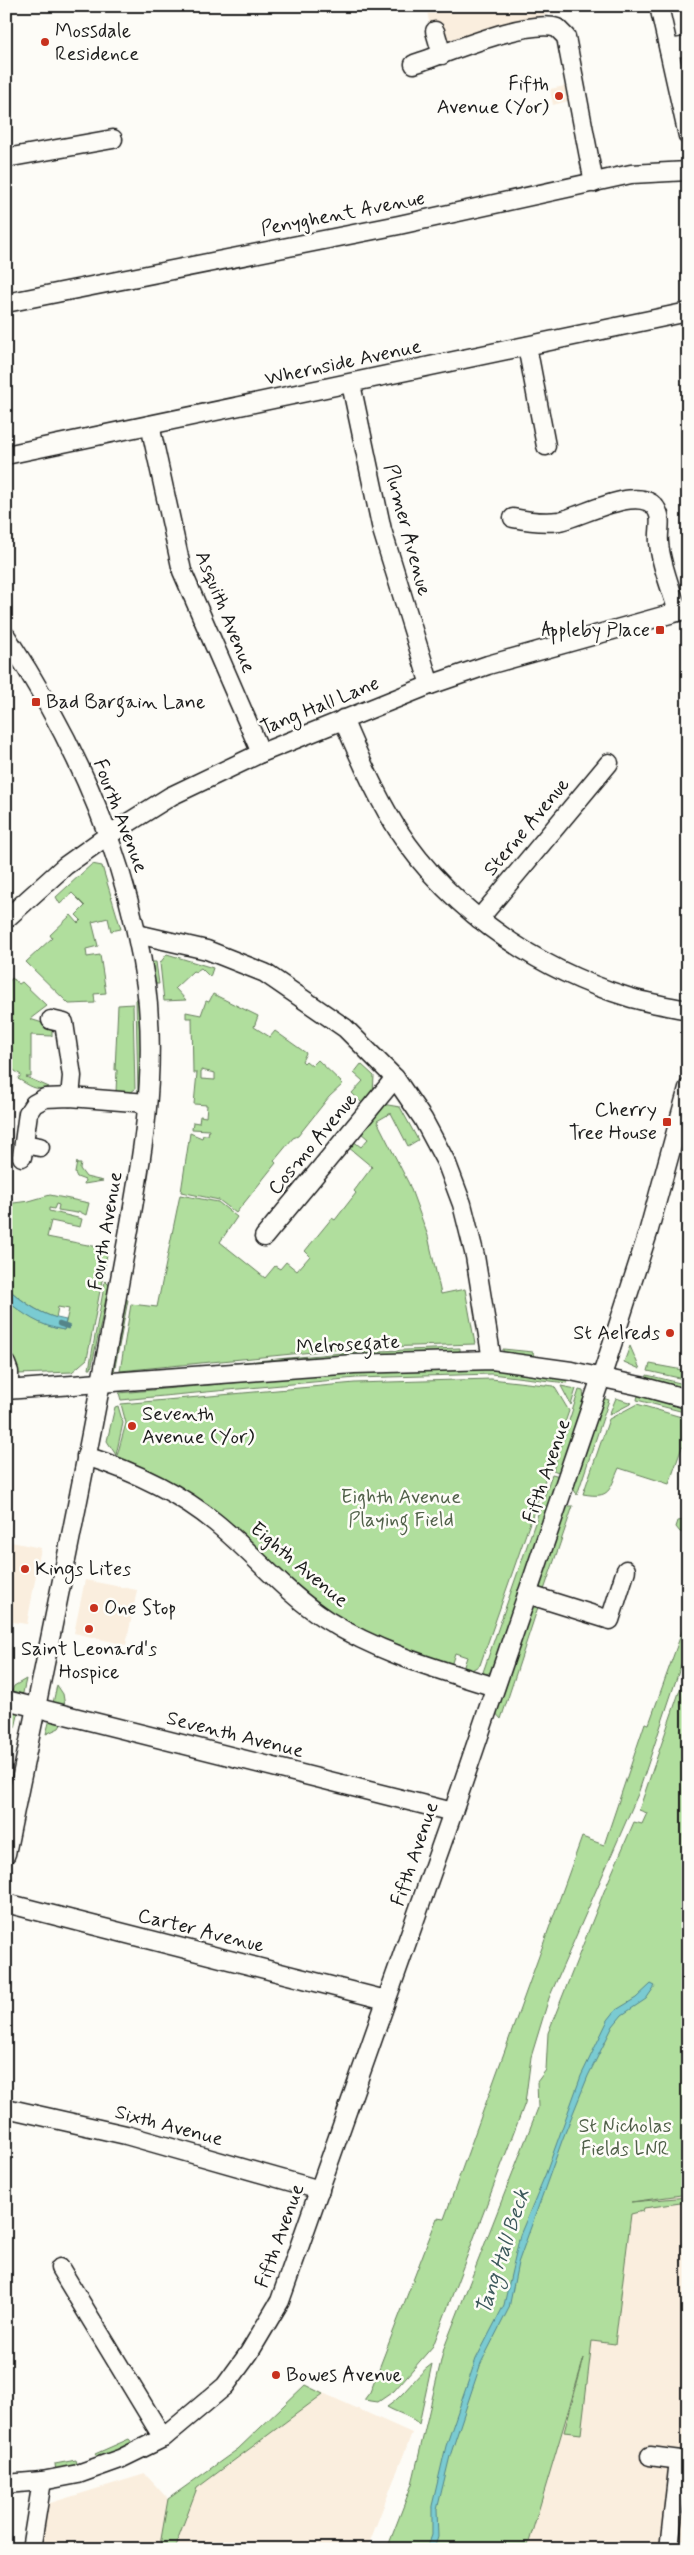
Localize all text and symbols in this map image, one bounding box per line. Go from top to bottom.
place label: Mossdale Residence [55,18,139,68]
marker: Mossdale Residence [39,36,51,48]
place label: Fifth Avenue (Yor) [437,71,549,121]
marker: Fifth Avenue (Yor) [553,90,565,102]
street label: Penyghent Avenue [259,185,427,243]
street label: Whernside Avenue [262,333,424,393]
street label: Plumer Avenue [376,461,438,599]
street label: Asquith Avenue [188,547,262,677]
place label: Appleby Place [542,617,650,645]
marker: Appleby Place [654,624,666,636]
street label: Tang Hall Lane [257,670,384,743]
place label: Bad Bargain Lane [46,689,205,718]
marker: Bad Bargain Lane [30,696,42,708]
street label: Fourth Avenue [86,755,154,877]
street label: Sterne Avenue [478,772,576,882]
street label: Cosmo Avenue [262,1087,364,1201]
place label: Cherry Tree House [569,1097,657,1147]
marker: Cherry Tree House [661,1116,673,1128]
street label: Fourth Avenue [82,1169,130,1292]
place label: St Aelreds [573,1320,660,1347]
marker: St Aelreds [664,1327,676,1339]
street label: Melrosegate [296,1329,401,1363]
place label: Seventh Avenue (Yor) [142,1401,254,1451]
street label: Fifth Avenue [517,1415,578,1527]
marker: Seventh Avenue (Yor) [126,1420,138,1432]
park label: Eighth Avenue Playing Field [341,1484,461,1536]
street label: Eighth Avenue [244,1516,354,1614]
place label: Kings Lites [35,1556,131,1584]
marker: Kings Lites [19,1563,31,1575]
place label: One Stop [104,1595,176,1622]
marker: One Stop [88,1602,100,1614]
marker: Saint Leonard's Hospice [83,1623,95,1635]
place label: Saint Leonard's Hospice [21,1636,157,1686]
street label: Seventh Avenue [164,1705,306,1765]
street label: Fifth Avenue [385,1798,446,1910]
street label: Carter Avenue [135,1902,267,1960]
street label: Sixth Avenue [112,2099,226,2153]
park label: St Nicholas Fields LNR [578,2113,672,2163]
street label: Fifth Avenue [249,2180,311,2292]
water label: Tang Hall Beck [469,2185,538,2319]
place label: Bowes Avenue [286,2362,402,2389]
marker: Bowes Avenue [270,2369,282,2381]

